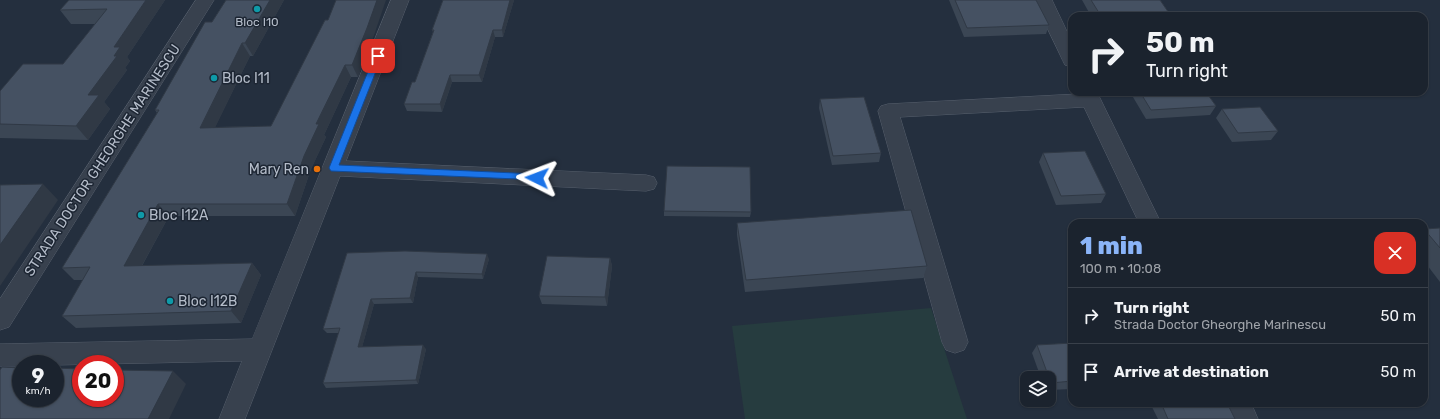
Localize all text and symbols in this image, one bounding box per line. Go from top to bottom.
marker: Bloc I10 [252,4,262,14]
place label: Bloc I10 [235,15,279,29]
text: 50 m [1146,26,1215,59]
icon: right [1080,28,1132,80]
pin [361,39,395,73]
street label: STRADA DOCTOR GHEORGHE MARINESCU [21,41,184,279]
icon: arrive [367,45,389,67]
text: Turn right [1146,60,1228,82]
place label: Bloc I11 [222,70,270,87]
marker: Bloc I11 [209,73,219,83]
position arrow [516,157,558,199]
place label: Mary Ren [249,161,309,178]
marker: Mary Ren [312,164,322,174]
place label: Bloc I12A [149,207,209,224]
marker: Bloc I12A [136,210,146,220]
text: 1 min [1080,232,1143,260]
button: close [1374,232,1416,274]
text: 100 m · 10:08 [1080,261,1161,276]
place label: Bloc I12B [178,293,237,310]
marker: Bloc I12B [165,296,175,306]
text: Turn right [1114,299,1189,317]
icon: right [1080,305,1102,327]
text: 50 m [1381,307,1416,325]
text: Strada Doctor Gheorghe Marinescu [1114,317,1326,332]
speed limit sign: 20 [72,355,124,407]
icon: arrive [1080,361,1102,383]
text: Arrive at destination [1114,363,1269,381]
text: 50 m [1381,363,1416,381]
text: 9 [32,364,44,388]
map controls [1020,371,1056,407]
button: layers [1020,371,1056,407]
text: km/h [26,385,50,397]

